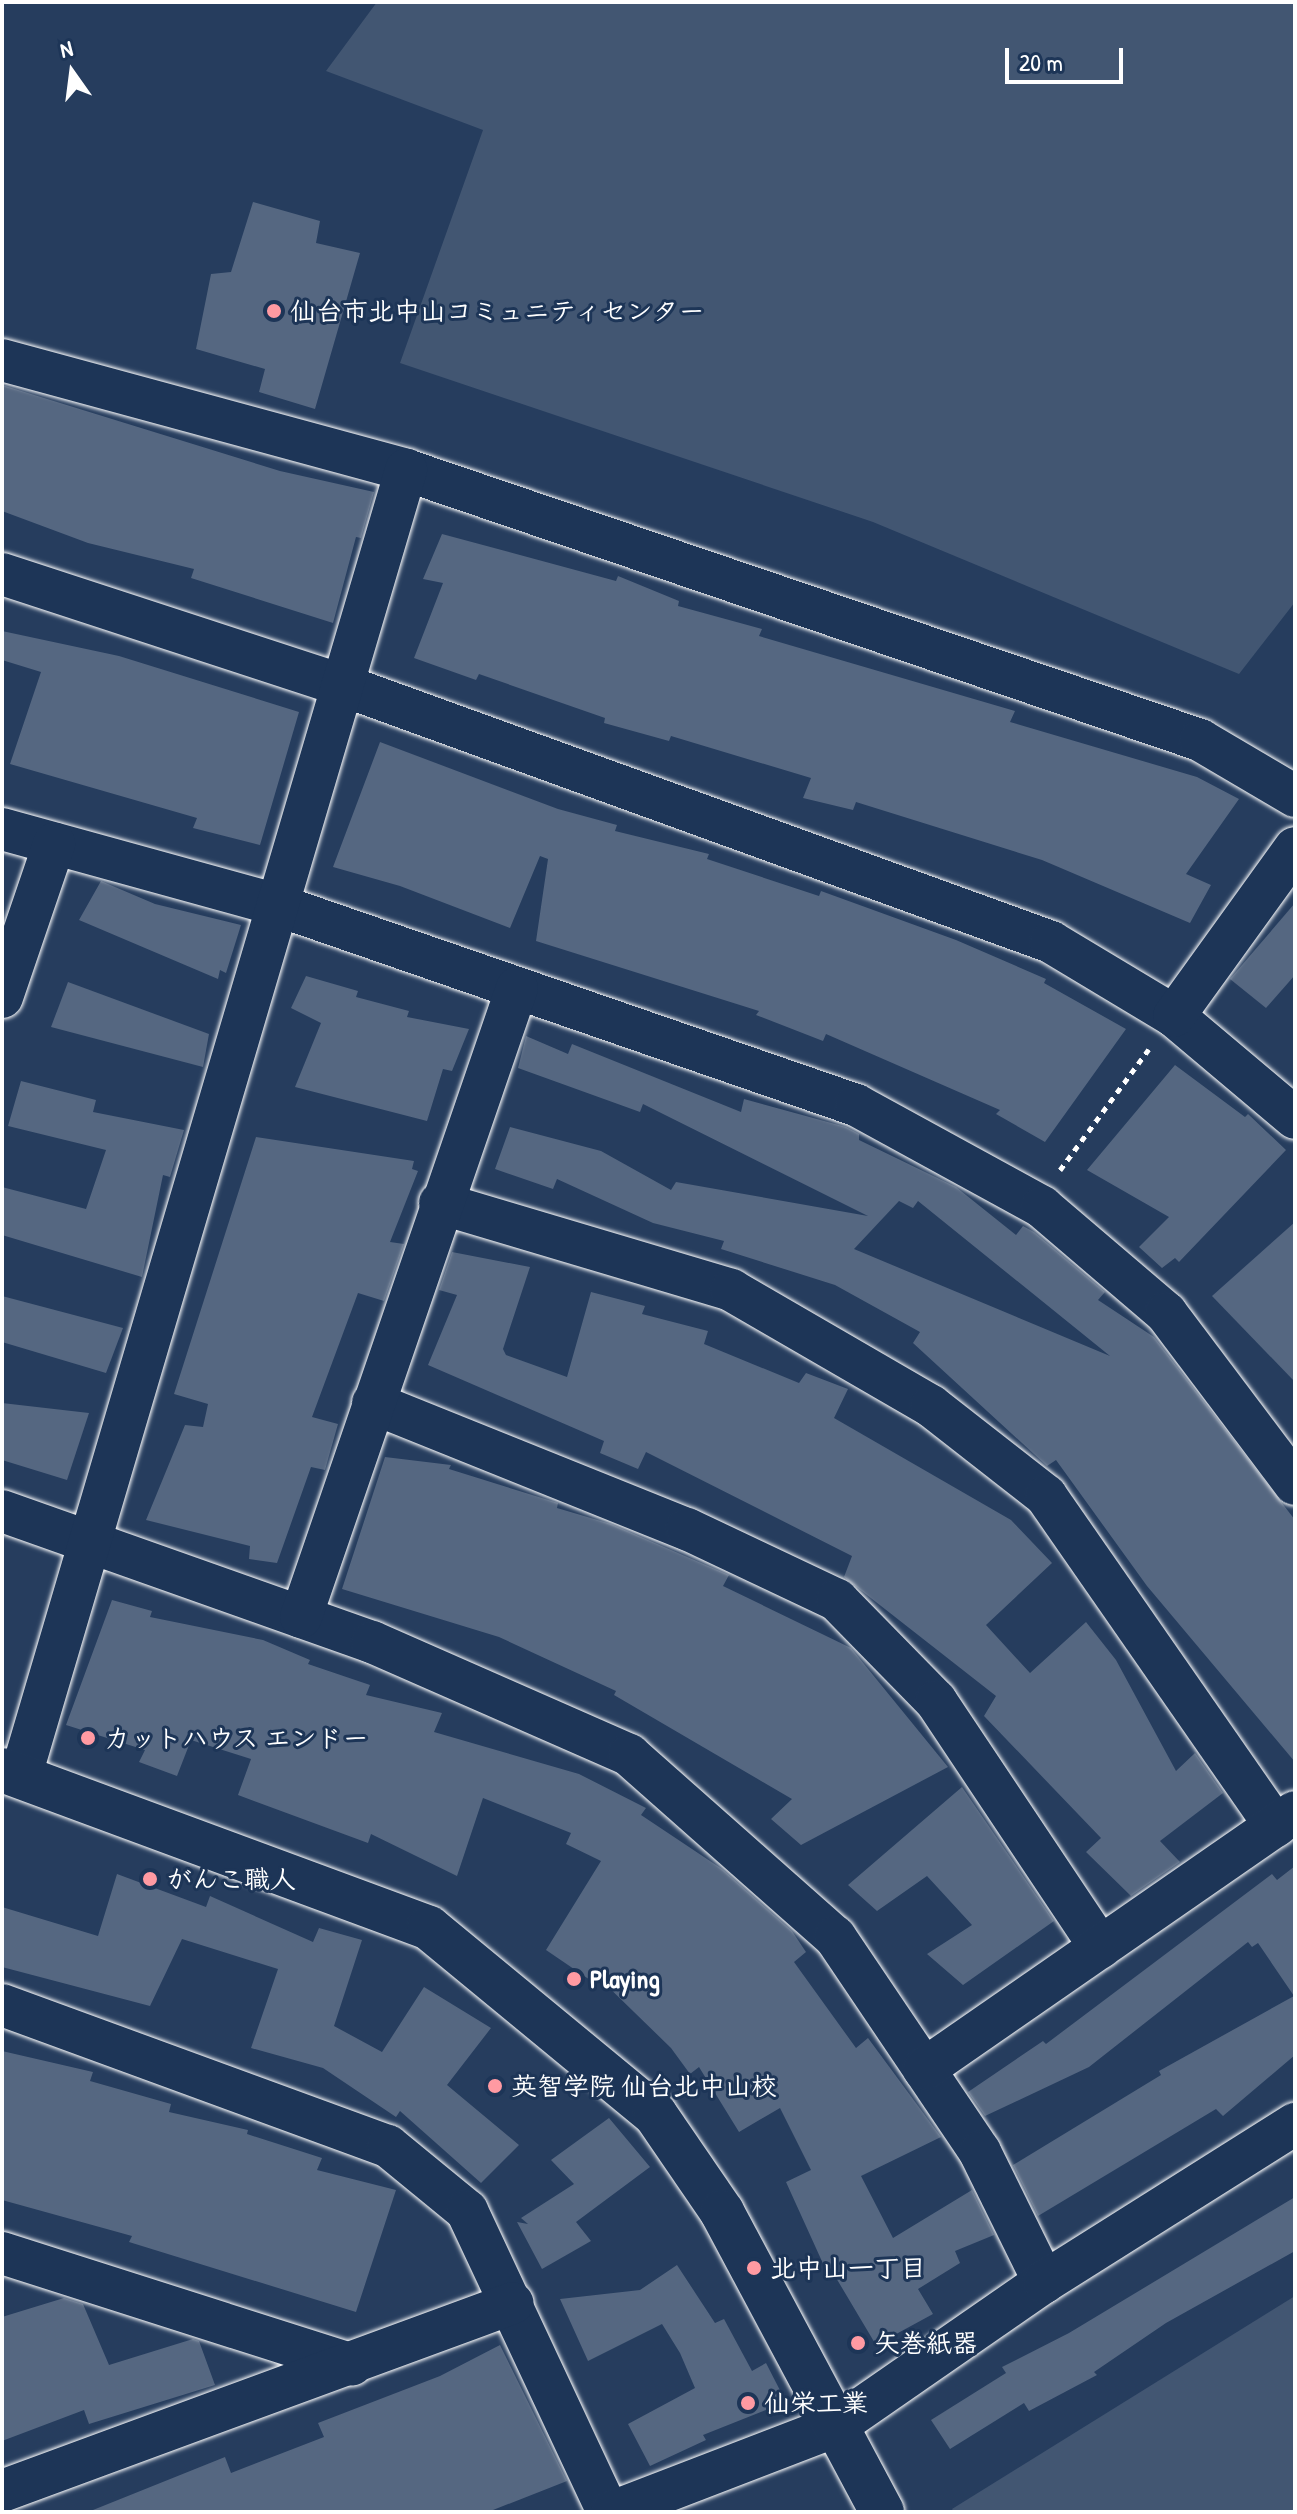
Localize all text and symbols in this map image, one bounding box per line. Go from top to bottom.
north arrow [32,32,112,112]
scale bar [1009,32,1127,82]
text: N [57,33,76,65]
text: 20 m [1019,46,1063,78]
place label: 仙台市北中山コミュニティセンター [290,295,706,327]
marker: 仙台市北中山コミュニティセンター [265,302,283,320]
place label: カットハウス エンドー [104,1722,370,1754]
marker: カットハウス エンドー [79,1729,97,1747]
place label: がんこ職人 [166,1863,296,1895]
marker: がんこ職人 [141,1870,159,1888]
place label: Playing [590,1963,660,1995]
marker: Playing [565,1970,583,1988]
place label: 英智学院 仙台北中山校 [511,2070,777,2102]
marker: 英智学院 仙台北中山校 [486,2077,504,2095]
place label: 北中山一丁目 [770,2252,926,2284]
marker: 北中山一丁目 [745,2259,763,2277]
place label: 矢巻紙器 [874,2327,978,2359]
marker: 矢巻紙器 [849,2334,867,2352]
place label: 仙栄工業 [764,2387,868,2419]
marker: 仙栄工業 [739,2394,757,2412]

